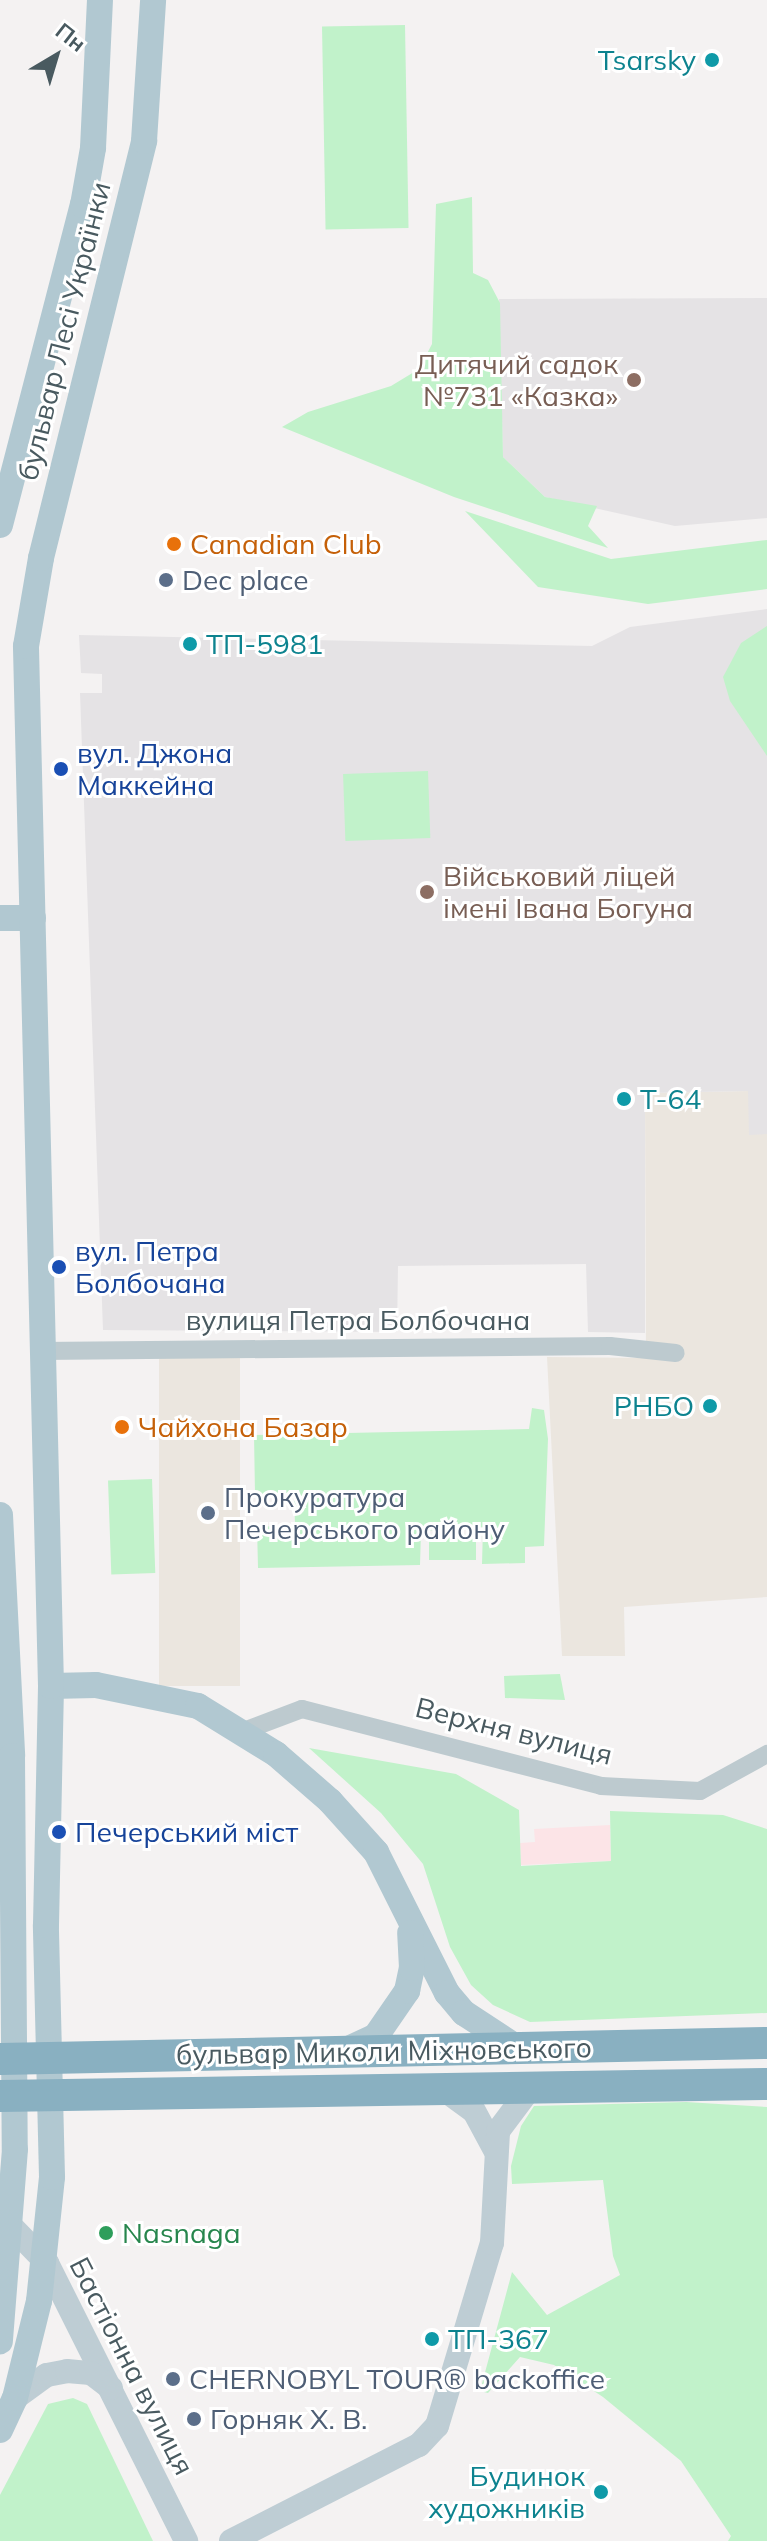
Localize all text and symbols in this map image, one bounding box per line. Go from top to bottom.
north arrow [16,16,96,96]
text: Пн [50,17,91,58]
place label: Tsarsky [598,43,696,77]
marker: Tsarsky [703,51,721,69]
street label: бульвар Лесі Українки [11,178,117,484]
place label: Дитячий садок №731 «Казка» [415,347,618,413]
marker: Дитячий садок №731 «Казка» [625,371,643,389]
place label: Canadian Club [190,527,381,561]
marker: Canadian Club [165,535,183,553]
place label: Dec place [182,563,308,597]
marker: Dec place [157,571,175,589]
place label: ТП-5981 [206,627,324,661]
marker: ТП-5981 [181,635,199,653]
place label: вул. Джона Маккейна [77,736,232,802]
marker: вул. Джона Маккейна [52,760,70,778]
place label: Військовий ліцей імені Івана Богуна [443,859,693,925]
marker: Військовий ліцей імені Івана Богуна [418,883,436,901]
place label: Т-64 [640,1082,701,1116]
marker: Т-64 [615,1090,633,1108]
place label: вул. Петра Болбочана [75,1234,226,1300]
marker: вул. Петра Болбочана [50,1258,68,1276]
street label: вулиця Петра Болбочана [186,1303,530,1337]
place label: РНБО [614,1389,694,1423]
marker: РНБО [701,1397,719,1415]
place label: Чайхона Базар [138,1410,348,1444]
marker: Чайхона Базар [113,1418,131,1436]
place label: Прокуратура Печерського району [224,1480,505,1546]
marker: Прокуратура Печерського району [199,1504,217,1522]
street label: Верхня вулиця [412,1690,616,1772]
place label: Печерський міст [75,1815,298,1849]
marker: Печерський міст [50,1823,68,1841]
street label: бульвар Миколи Міхновського [176,2031,592,2071]
place label: Nasnaga [122,2216,240,2250]
marker: Nasnaga [97,2224,115,2242]
street label: Бастіонна вулиця [63,2252,201,2480]
place label: ТП-367 [448,2322,549,2356]
marker: ТП-367 [423,2330,441,2348]
place label: CHERNOBYL TOUR® backoffice [189,2362,605,2396]
marker: CHERNOBYL TOUR® backoffice [164,2370,182,2388]
place label: Горняк Х. В. [210,2402,367,2436]
marker: Горняк Х. В. [185,2410,203,2428]
place label: Будинок художників [428,2459,585,2525]
marker: Будинок художників [592,2483,610,2501]

